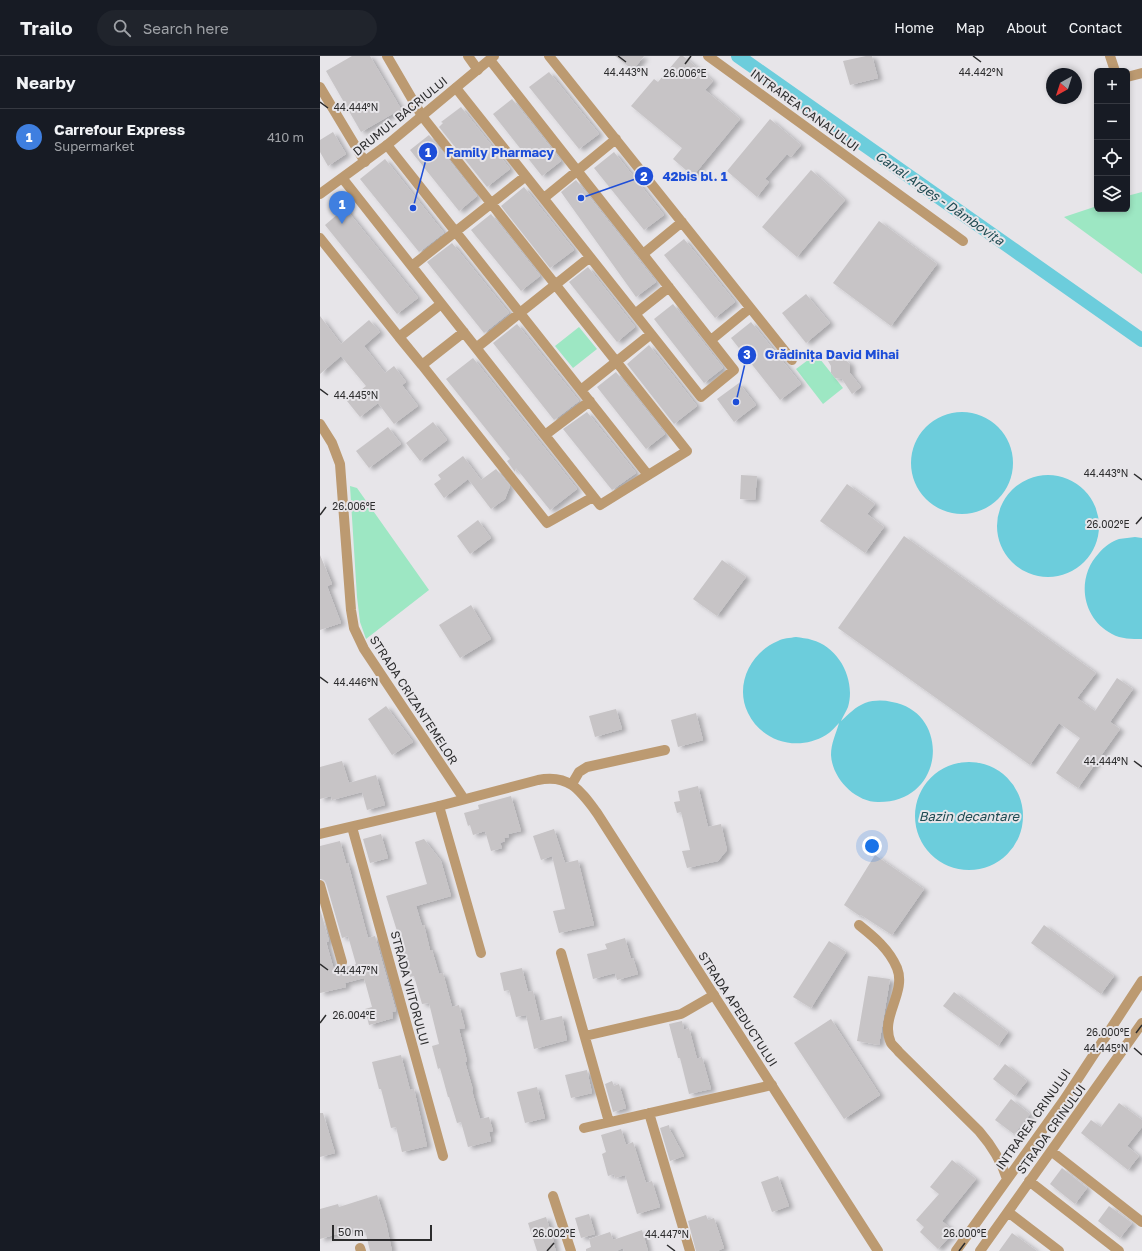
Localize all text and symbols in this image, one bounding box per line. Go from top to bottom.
search box [97,10,377,46]
text: Trailo [20,16,73,39]
icon: search [111,17,133,39]
text: Search here [143,19,229,37]
text: Home [894,19,934,36]
text: Map [956,19,984,36]
text: About [1006,19,1047,36]
text: Contact [1069,19,1122,36]
text: 44.443°N [604,66,648,78]
street label: INTRAREA CANALULUI [748,66,862,154]
text: 44.442°N [959,66,1003,78]
text: 26.006°E [663,67,707,79]
north arrow [1046,68,1082,104]
map controls [1094,68,1130,212]
button: + [1094,68,1130,104]
text: Nearby [16,72,76,93]
street label: DRUMUL BACRIULUI [350,73,450,159]
text: 44.444°N [334,101,378,113]
button: − [1094,104,1130,140]
text: Carrefour Express [54,120,185,138]
text: 1 [26,129,32,145]
text: 410 m [267,129,304,145]
text: Supermarket [54,138,135,154]
callout: Family Pharmacy [418,140,562,165]
button: locate [1094,140,1130,176]
text: Family Pharmacy [446,144,554,160]
text: 1 [425,145,431,160]
water label: Canal Argeș - Dâmbovița [873,147,1008,249]
callout: 42bis bl. 1 [634,164,735,189]
text: 42bis bl. 1 [662,168,728,184]
text: 2 [640,169,648,184]
button: layers [1094,176,1130,212]
pin: 1 [329,191,355,224]
callout: Grădinița David Mihai [737,342,908,367]
text: Grădinița David Mihai [765,346,899,362]
text: 3 [743,347,751,362]
text: 44.445°N [334,389,378,401]
text: 44.443°N [1084,467,1128,479]
text: 26.006°E [332,500,376,512]
text: 26.002°E [1086,518,1130,530]
street label: STRADA CRIZANTEMELOR [367,633,461,767]
text: 44.446°N [334,676,378,688]
text: 44.444°N [1084,755,1128,767]
water label: Bazin decantare [919,808,1021,824]
your location [862,836,882,856]
street label: STRADA VIITORULUI [388,929,432,1047]
street label: STRADA APEDUCTULUI [695,949,781,1069]
text: 44.447°N [334,964,378,976]
text: 26.004°E [333,1009,375,1021]
text: 26.000°E [1086,1026,1130,1038]
text: 44.445°N [1084,1042,1128,1054]
street label: INTRAREA CRINULUI [992,1066,1074,1172]
street label: STRADA CRINULUI [1013,1081,1089,1177]
scale bar [332,1223,432,1242]
text: 50 m [338,1225,364,1238]
text: 26.002°E [532,1227,576,1239]
text: 26.000°E [943,1227,987,1239]
text: 44.447°N [645,1228,689,1240]

